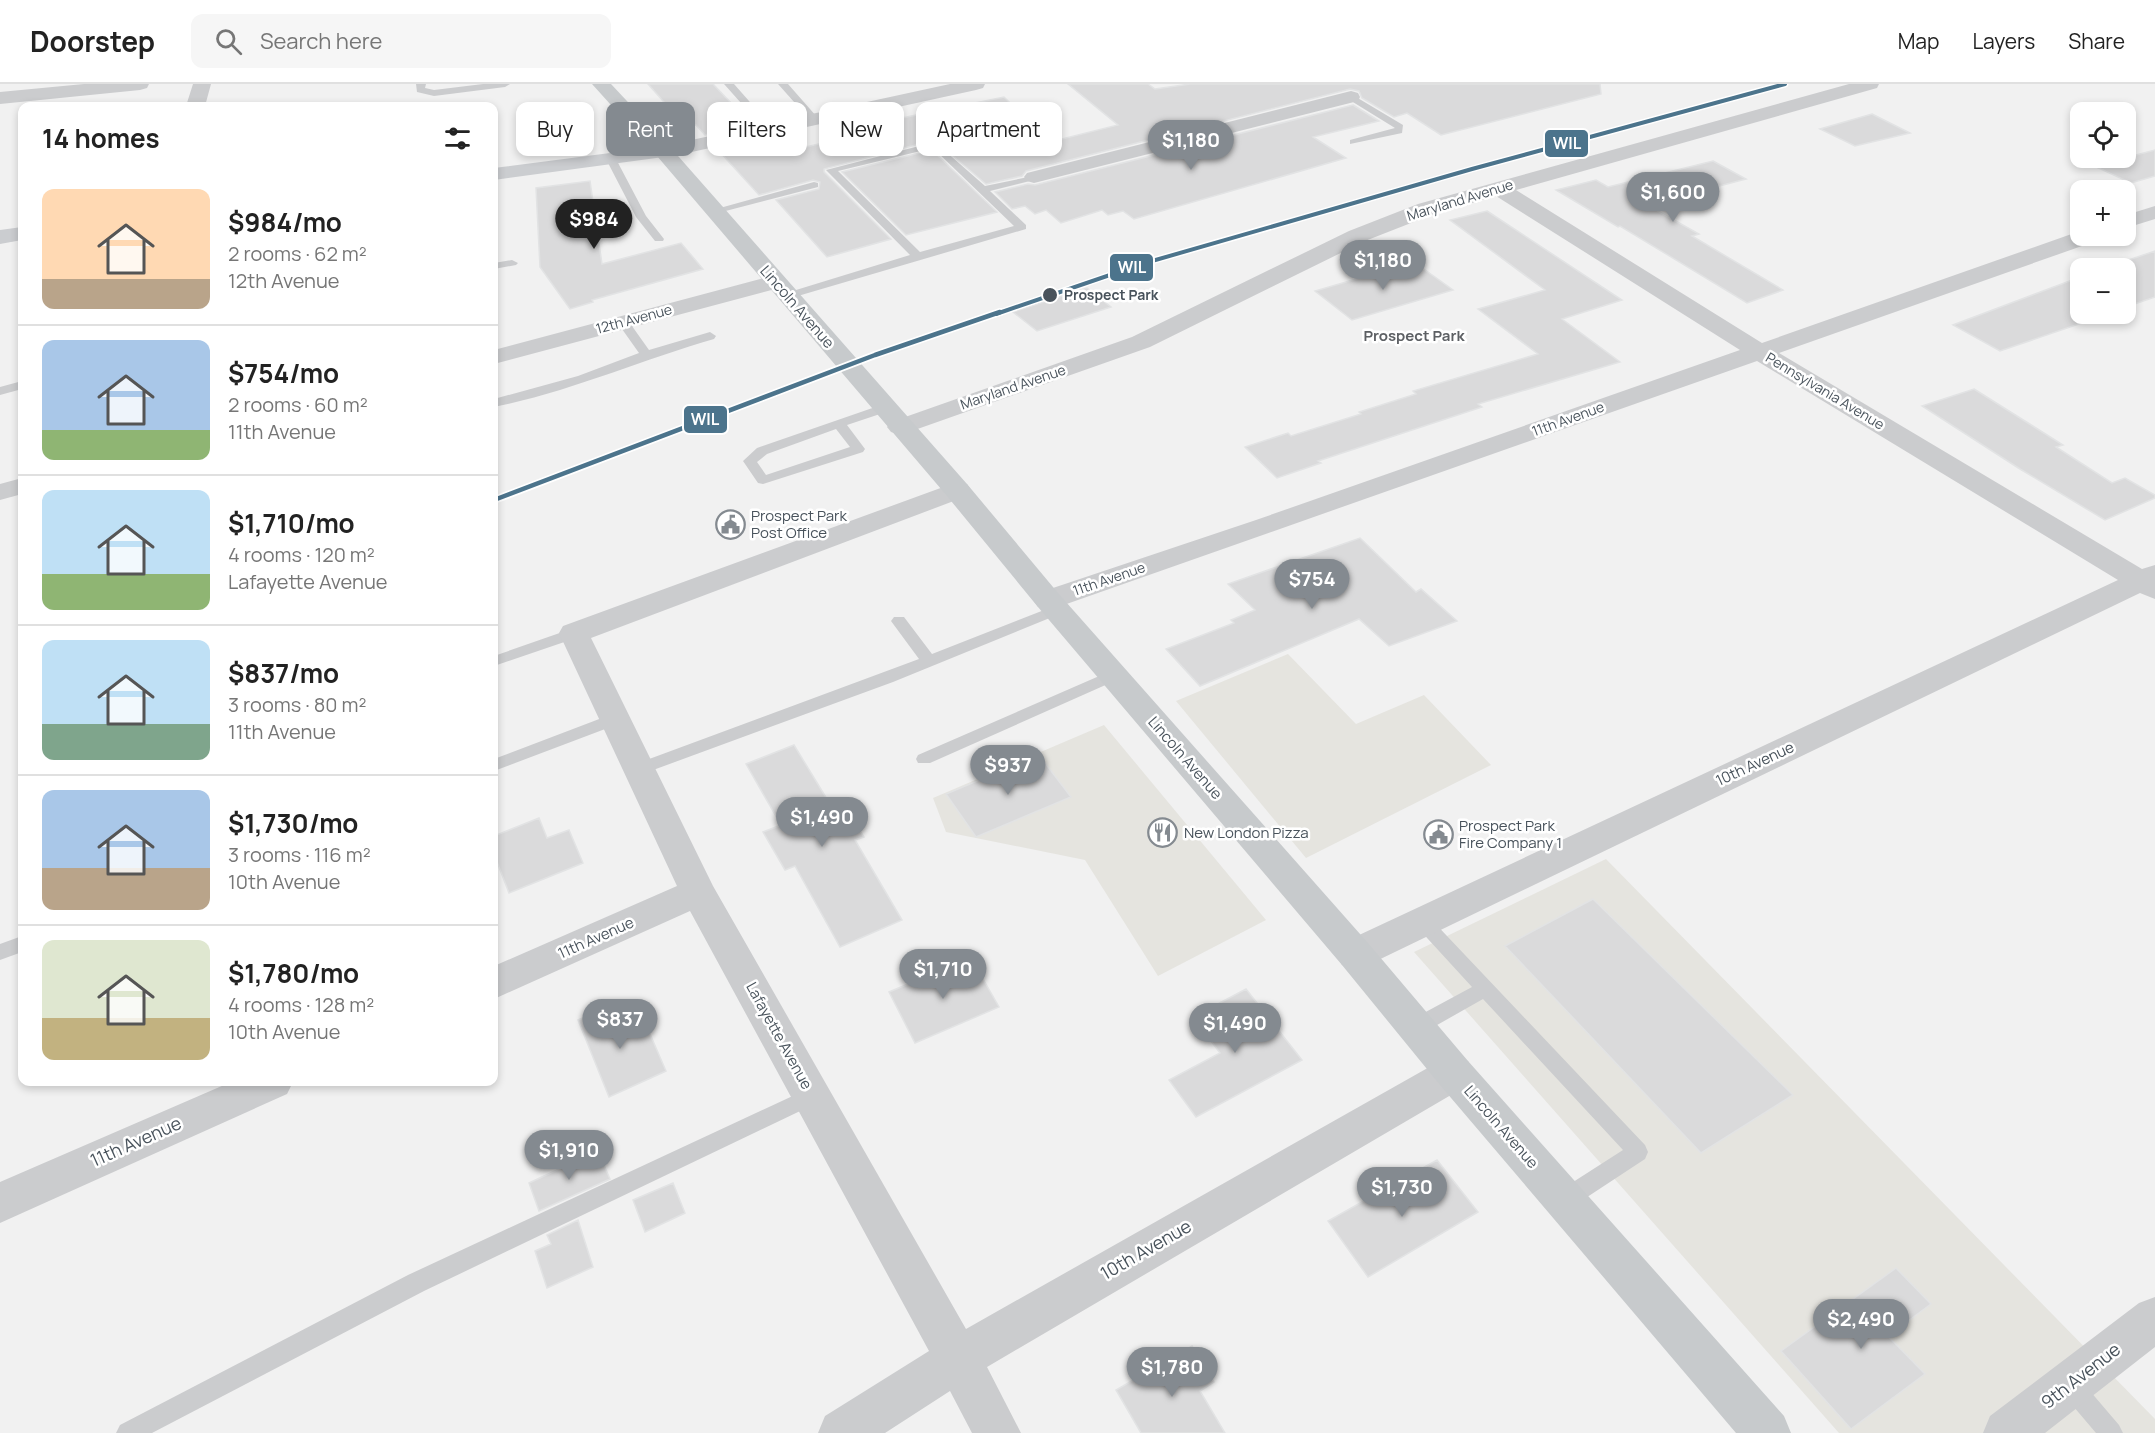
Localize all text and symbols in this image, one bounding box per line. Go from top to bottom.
search box [191,14,611,68]
text: Doorstep [30,22,155,60]
icon: search [212,25,245,58]
text: Search here [260,26,382,56]
text: Map [1898,27,1939,55]
text: Layers [1972,27,2035,55]
text: Share [2068,27,2125,55]
chip: Buy [516,102,594,156]
chip: Rent [606,102,695,156]
chip: Filters [707,102,807,156]
chip: New [819,102,904,156]
chip: Apartment [916,102,1062,156]
map controls [2070,102,2136,324]
button: locate [2070,102,2136,168]
text: 14 homes [42,120,160,156]
pin: $1,180 [1142,120,1240,171]
icon: filters [441,122,474,155]
text: $1,180 [1162,126,1220,153]
line badge: WIL [1544,129,1589,158]
text: WIL [1553,132,1582,154]
pin: $1,600 [1624,172,1722,223]
street label: Maryland Avenue [1404,174,1515,225]
text: $1,600 [1640,178,1706,205]
button: + [2070,180,2136,246]
pin: $984 [558,199,630,250]
text: $984/mo [228,204,342,240]
text: $984 [569,205,619,232]
icon: home [90,213,162,285]
text: 2 rooms · 62 m² [228,240,367,267]
pin: $1,180 [1334,240,1432,291]
text: $1,180 [1354,246,1412,273]
line badge: WIL [1109,253,1154,282]
text: WIL [1118,256,1147,278]
button: − [2070,258,2136,324]
street label: Lincoln Avenue [755,261,839,353]
text: 12th Avenue [228,267,340,294]
place label: Prospect Park [1064,285,1159,304]
marker: Prospect Park [1041,286,1059,304]
street label: 12th Avenue [594,299,674,338]
district label: Prospect Park [1363,325,1465,346]
street label: Pennsylvania Avenue [1762,348,1888,434]
text: $754/mo [228,355,339,391]
street label: Maryland Avenue [958,360,1068,413]
icon: home [90,364,162,436]
text: 2 rooms · 60 m² [228,391,368,418]
street label: 11th Avenue [1529,397,1607,440]
line badge: WIL [683,405,728,434]
text: WIL [691,408,720,430]
text: 11th Avenue [228,418,336,445]
text: $1,710/mo [228,505,355,541]
place label: Prospect Park Post Office [751,505,847,543]
public building icon: Prospect Park Post Office [714,509,746,541]
icon: home [90,514,162,586]
text: 4 rooms · 120 m² [228,541,375,568]
street label: 11th Avenue [1070,557,1148,600]
pin: $754 [1276,559,1348,610]
text: $754 [1288,565,1336,592]
text: Lafayette Avenue [228,568,387,595]
text: $837/mo [228,655,339,691]
icon: home [90,664,162,736]
text: 3 rooms · 80 m² [228,691,367,718]
street label: Lincoln Avenue [1143,712,1227,804]
text: 11th Avenue [228,718,336,745]
street label: 10th Avenue [1712,736,1798,791]
pin: $937 [972,745,1044,796]
text: $937 [984,751,1032,778]
pin: $1,490 [773,797,871,848]
text: $1,490 [790,803,854,830]
text: $1,730/mo [228,805,358,841]
icon: home [90,814,162,886]
place label: Prospect Park Fire Company 1 [1459,815,1562,853]
restaurant icon: New London Pizza [1147,817,1179,849]
public building icon: Prospect Park Fire Company 1 [1422,819,1454,851]
place label: New London Pizza [1184,822,1309,843]
text: 3 rooms · 116 m² [228,841,371,868]
text: 10th Avenue [228,868,340,895]
street label: 11th Avenue [555,911,637,964]
pin: $1,710 [894,949,992,1000]
text: $1,780/mo [228,955,359,991]
text: $1,710 [913,955,973,982]
icon: home [90,964,162,1036]
street label: Lafayette Avenue [741,978,818,1093]
text: 4 rooms · 128 m² [228,991,374,1018]
pin: $837 [584,999,656,1050]
pin: $1,490 [1186,1003,1284,1054]
text: $837 [596,1005,644,1032]
text: $1,490 [1203,1009,1267,1036]
text: 10th Avenue [228,1018,340,1045]
street label: Lincoln Avenue [1459,1081,1543,1173]
street label: 11th Avenue [86,1110,185,1172]
pin: $1,910 [520,1130,618,1181]
text: $1,910 [539,1136,599,1163]
pin: $1,730 [1353,1167,1451,1218]
text: $1,730 [1371,1173,1433,1200]
street label: 10th Avenue [1096,1213,1195,1285]
pin: $2,490 [1812,1299,1910,1350]
text: $2,490 [1827,1305,1895,1332]
street label: 9th Avenue [2036,1337,2125,1414]
pin: $1,780 [1123,1347,1221,1398]
text: $1,780 [1141,1353,1203,1380]

